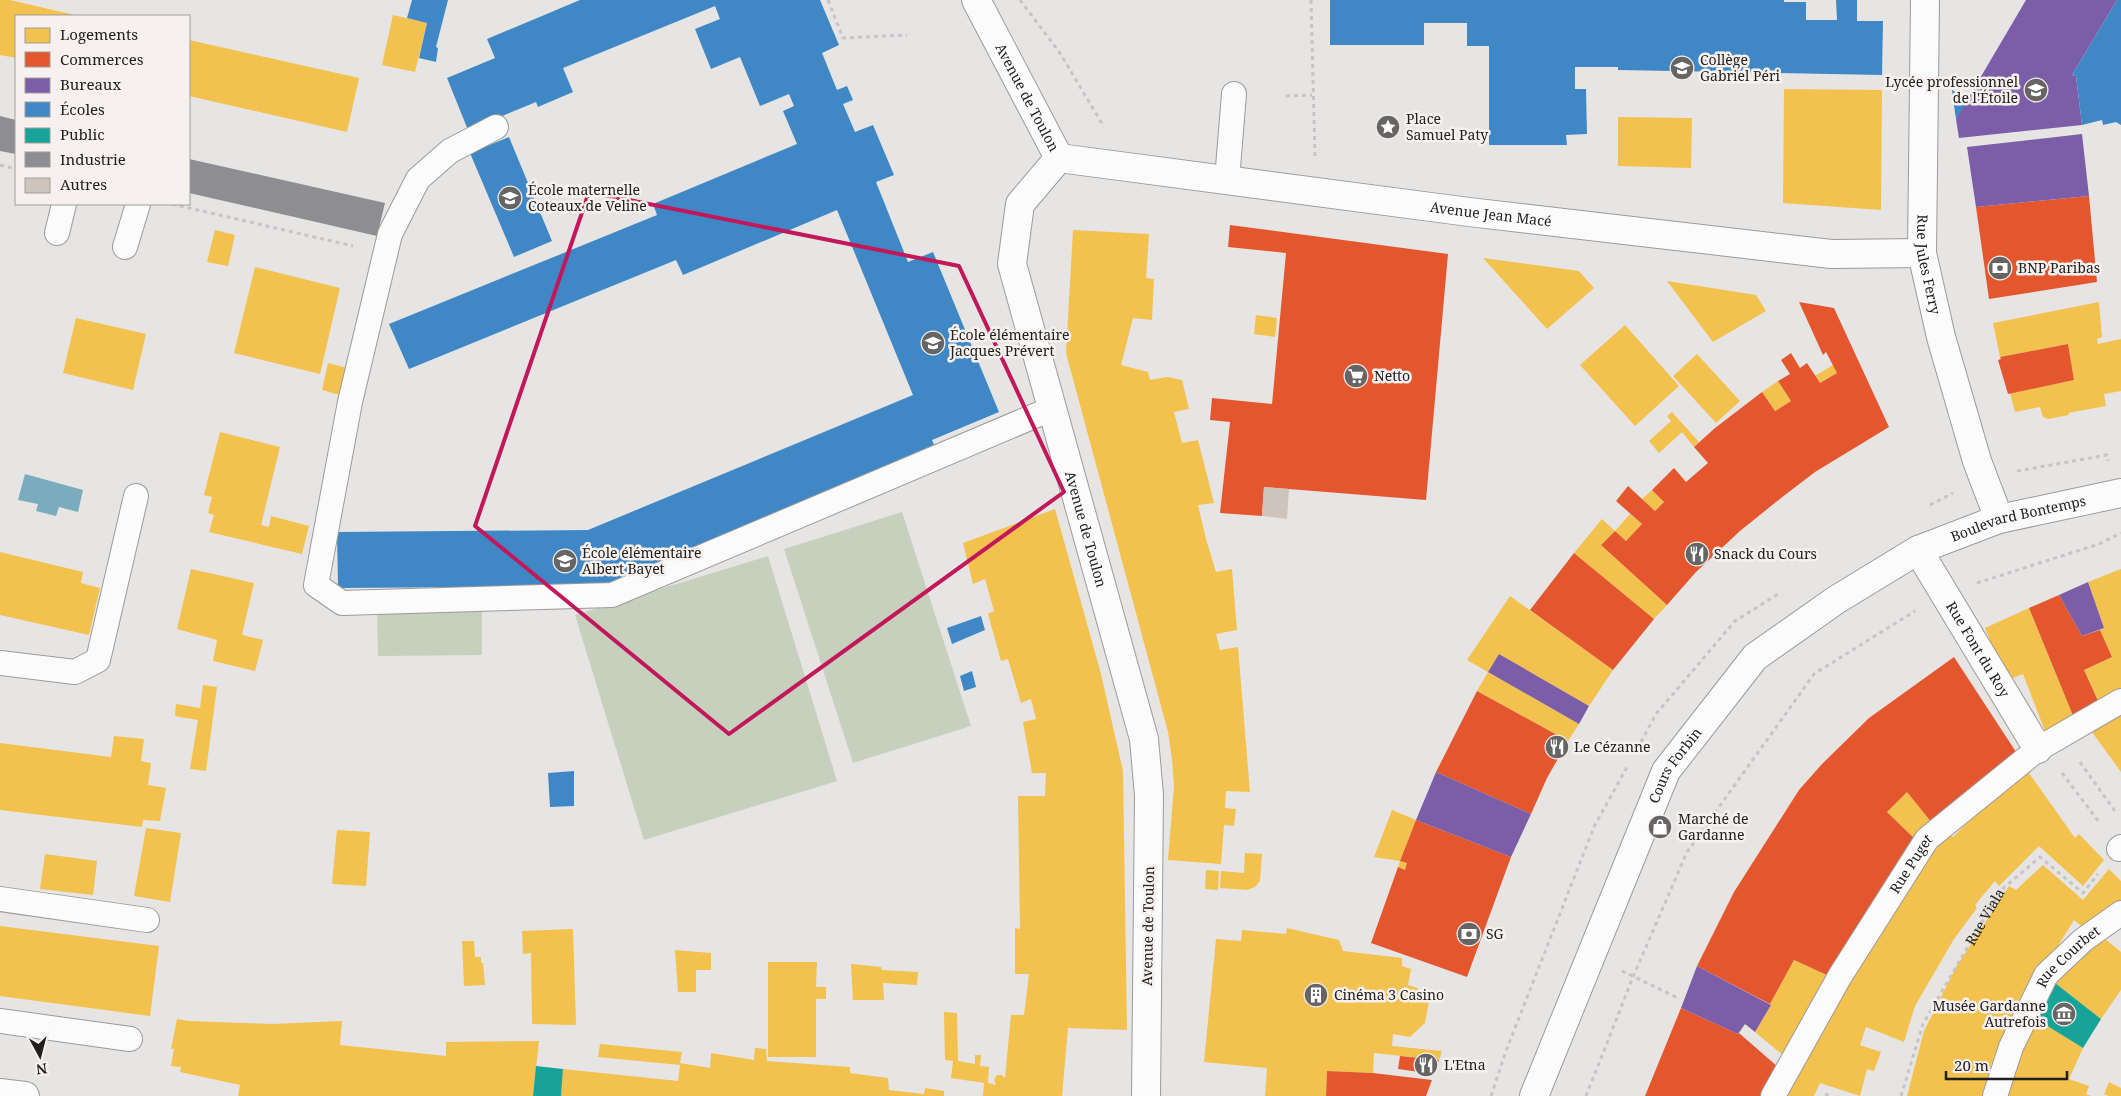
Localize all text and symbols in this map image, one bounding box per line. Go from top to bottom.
legend [15,15,190,205]
text: Logements [60,24,138,44]
street label: Avenue de Toulon [991,40,1064,155]
text: Commerces [60,49,144,69]
place label: Collège Gabriel Péri [1700,50,1781,85]
school or university icon: Collège Gabriel Péri [1669,55,1695,81]
place label: Lycée professionnel de l'Étoile [1885,72,2019,107]
text: Bureaux [60,74,121,94]
school or university icon: Lycée professionnel de l'Étoile [2023,77,2049,103]
text: Écoles [60,99,105,119]
place label: Place Samuel Paty [1406,109,1488,144]
place icon: Place Samuel Paty [1375,114,1401,140]
text: Public [60,124,105,144]
text: Industrie [60,149,126,169]
text: Autres [60,174,107,194]
place label: École maternelle Coteaux de Veline [528,180,647,215]
school or university icon: École maternelle Coteaux de Veline [497,185,523,211]
street label: Avenue Jean Macé [1429,197,1553,231]
street label: Rue Jules Ferry [1912,214,1946,316]
bank icon: BNP Paribas [1987,255,2013,281]
place label: BNP Paribas [2018,258,2100,277]
place label: École élémentaire Jacques Prévert [949,325,1070,360]
school or university icon: École élémentaire Jacques Prévert [920,330,946,356]
supermarket icon: Netto [1343,363,1369,389]
place label: Netto [1374,366,1410,385]
street label: Avenue de Toulon [1061,469,1111,589]
street label: Boulevard Bontemps [1948,491,2088,546]
restaurant icon: Snack du Cours [1684,541,1710,567]
place label: École élémentaire Albert Bayet [582,543,702,578]
place label: Snack du Cours [1714,544,1817,563]
school or university icon: École élémentaire Albert Bayet [552,548,578,574]
street label: Rue Font du Roy [1942,598,2015,701]
street label: Cours Forbin [1644,723,1705,806]
restaurant icon: Le Cézanne [1544,734,1570,760]
place label: Le Cézanne [1574,737,1651,756]
place label: Marché de Gardanne [1678,809,1749,844]
shop icon: Marché de Gardanne [1647,814,1673,840]
street label: Rue Puget [1885,829,1935,897]
street label: Avenue de Toulon [1137,866,1158,986]
street label: Rue Viala [1960,884,2009,949]
bank icon: SG [1456,921,1482,947]
street label: Rue Courbet [2031,921,2104,990]
place label: SG [1486,924,1504,943]
building icon: Cinéma 3 Casino [1303,982,1329,1008]
place label: Cinéma 3 Casino [1334,985,1444,1004]
place label: Musée Gardanne Autrefois [1933,996,2046,1031]
museum icon: Musée Gardanne Autrefois [2051,1001,2077,1027]
north arrow [15,1031,65,1081]
scale bar [1946,1048,2067,1080]
restaurant icon: L'Etna [1413,1052,1439,1078]
place label: L'Etna [1444,1055,1486,1074]
text: 20 m [1954,1055,1989,1075]
text: N [35,1059,48,1080]

